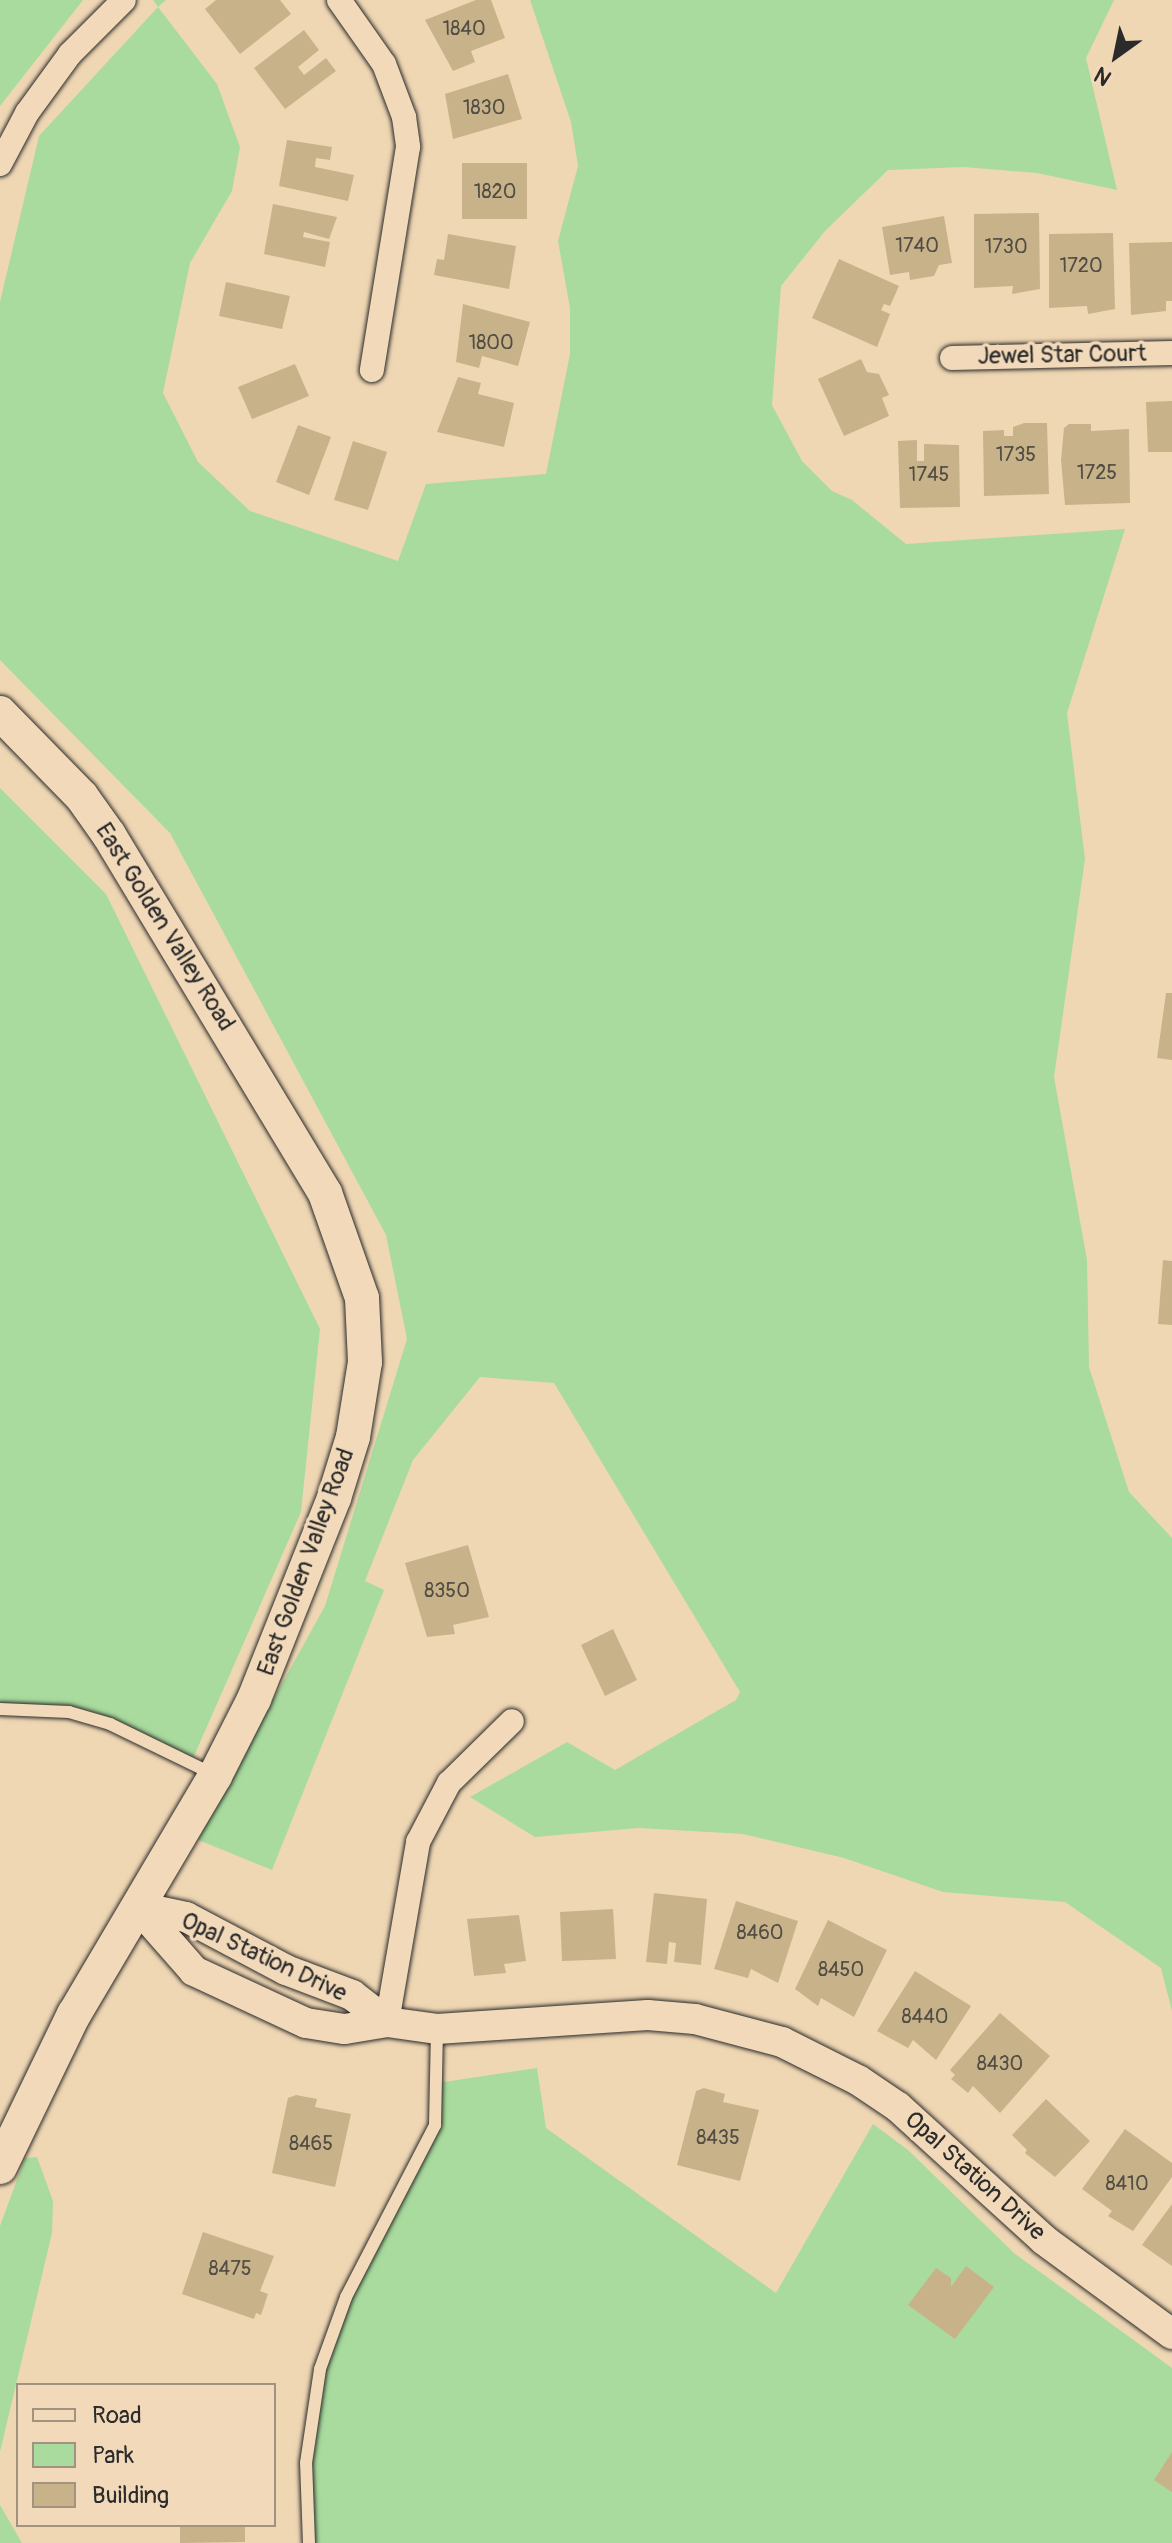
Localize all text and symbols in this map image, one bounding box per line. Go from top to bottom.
house number: 1840 [442,16,486,40]
north arrow [1076,16,1156,96]
text: N [1089,60,1117,92]
house number: 1830 [463,95,505,119]
house number: 1820 [474,179,516,203]
house number: 1740 [895,233,939,257]
house number: 1730 [984,234,1028,258]
house number: 1720 [1059,253,1103,277]
house number: 1800 [468,330,514,354]
street label: Jewel Star Court [977,339,1147,371]
house number: 1735 [996,442,1036,466]
house number: 1725 [1077,460,1117,484]
house number: 1745 [909,462,949,486]
street label: East Golden Valley Road [89,818,241,1036]
street label: East Golden Valley Road [251,1444,361,1680]
house number: 8350 [424,1578,470,1602]
street label: Opal Station Drive [177,1906,351,2008]
house number: 8460 [737,1920,783,1944]
house number: 8450 [818,1957,864,1981]
house number: 8440 [902,2004,948,2028]
house number: 8430 [977,2051,1023,2075]
street label: Opal Station Drive [899,2105,1051,2247]
house number: 8435 [696,2125,740,2149]
house number: 8465 [289,2131,333,2155]
house number: 8410 [1105,2171,1149,2195]
house number: 8475 [208,2256,252,2280]
legend [16,2383,276,2527]
text: Road [92,2401,142,2430]
text: Park [92,2441,134,2470]
text: Building [92,2481,169,2510]

